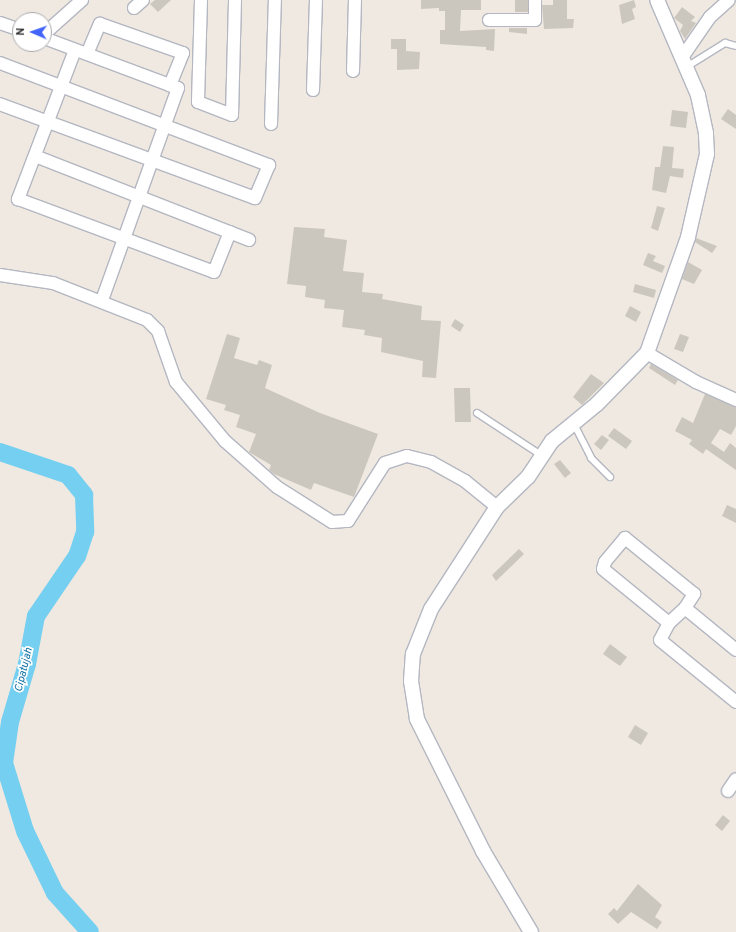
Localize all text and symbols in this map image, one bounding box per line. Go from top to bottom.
north arrow [12,12,52,52]
text: N [14,27,28,36]
water label: Cipatujah [12,646,36,694]

